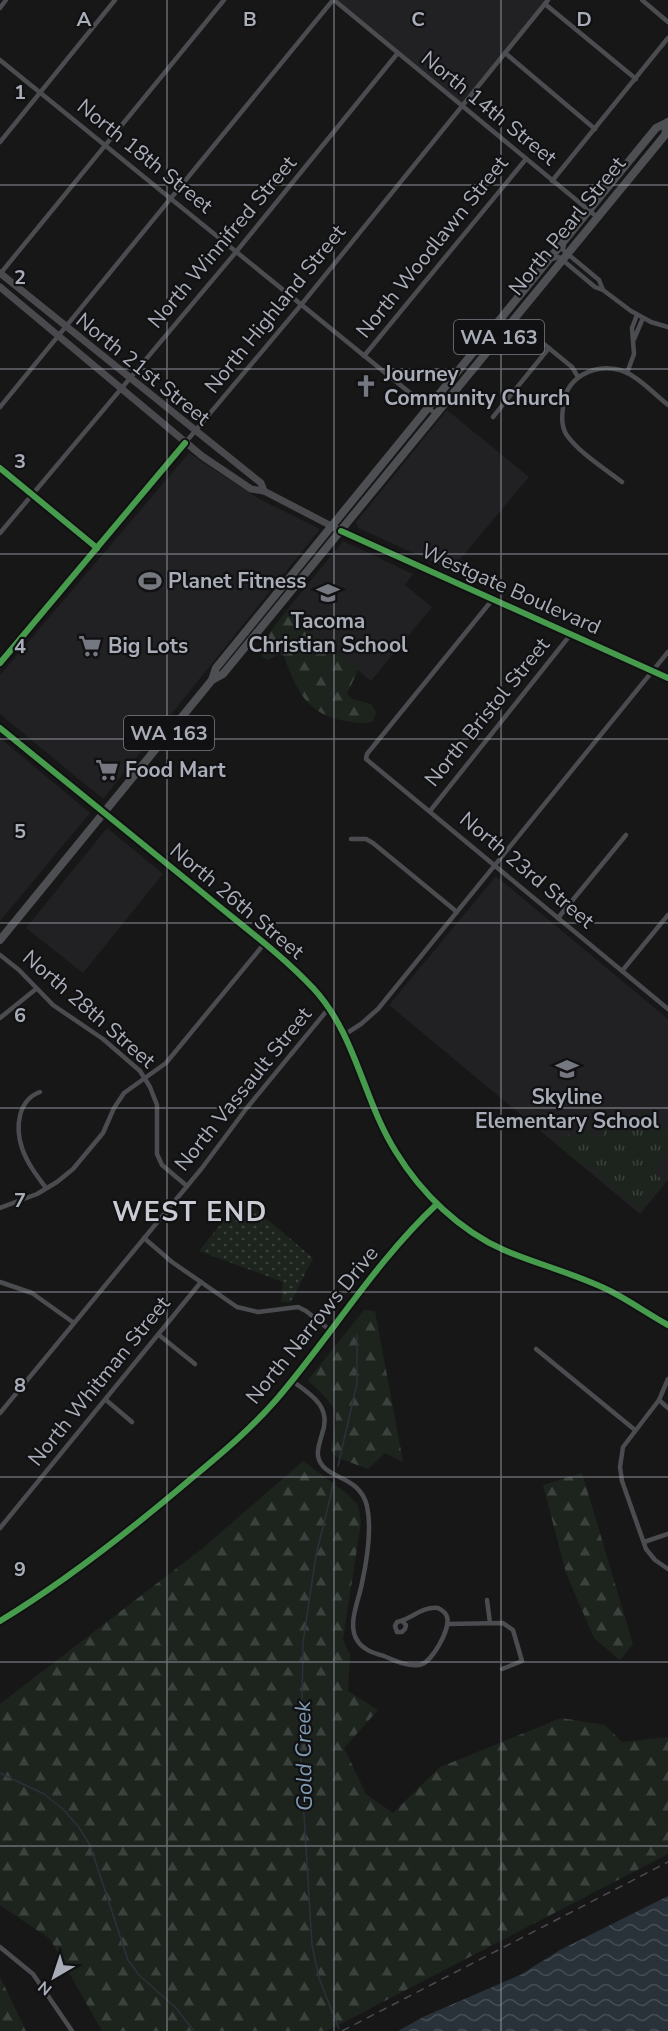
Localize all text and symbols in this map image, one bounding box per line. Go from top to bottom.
text: A [77,6,92,33]
text: B [243,6,257,33]
text: C [411,6,425,33]
text: D [576,6,592,33]
street label: North 14th Street [415,45,563,172]
text: 1 [14,79,26,106]
street label: North 18th Street [71,93,219,220]
street label: North Winnifred Street [141,149,303,334]
street label: North Woodlawn Street [350,149,515,344]
street label: North Pearl Street [502,150,632,301]
street label: North Highland Street [198,218,352,399]
text: 2 [14,264,26,291]
street label: North 21st Street [70,306,217,432]
road number: WA 163 [454,320,544,354]
place label: Journey Community Church [383,360,570,412]
church icon: Journey Community Church [353,373,379,399]
text: 3 [14,448,26,475]
street label: Westgate Boulevard [417,537,605,641]
place label: Planet Fitness [168,567,307,595]
sports icon: Planet Fitness [137,568,163,594]
school or university icon: Tacoma Christian School [315,580,341,606]
place label: Tacoma Christian School [248,607,408,659]
street label: North Bristol Street [418,631,556,792]
place label: Big Lots [108,632,188,660]
text: 4 [14,633,26,660]
supermarket icon: Big Lots [77,633,103,659]
road number: WA 163 [124,716,214,750]
place label: Food Mart [125,756,226,784]
supermarket icon: Food Mart [94,757,120,783]
street label: North 23rd Street [454,805,601,935]
text: 5 [14,818,26,845]
street label: North 26th Street [164,837,311,966]
street label: North 28th Street [17,944,162,1075]
street label: North Vassault Street [168,1001,318,1177]
text: 6 [14,1002,26,1029]
school or university icon: Skyline Elementary School [554,1056,580,1082]
place label: Skyline Elementary School [475,1083,659,1135]
text: 7 [14,1187,26,1214]
district label: WEST END [112,1194,268,1231]
street label: North Narrows Drive [240,1240,384,1410]
street label: North Whitman Street [22,1290,177,1472]
text: 8 [14,1372,26,1399]
text: 9 [14,1556,26,1583]
water label: Gold Creek [288,1700,320,1811]
north arrow [24,1947,84,2007]
text: N [34,1976,57,2000]

